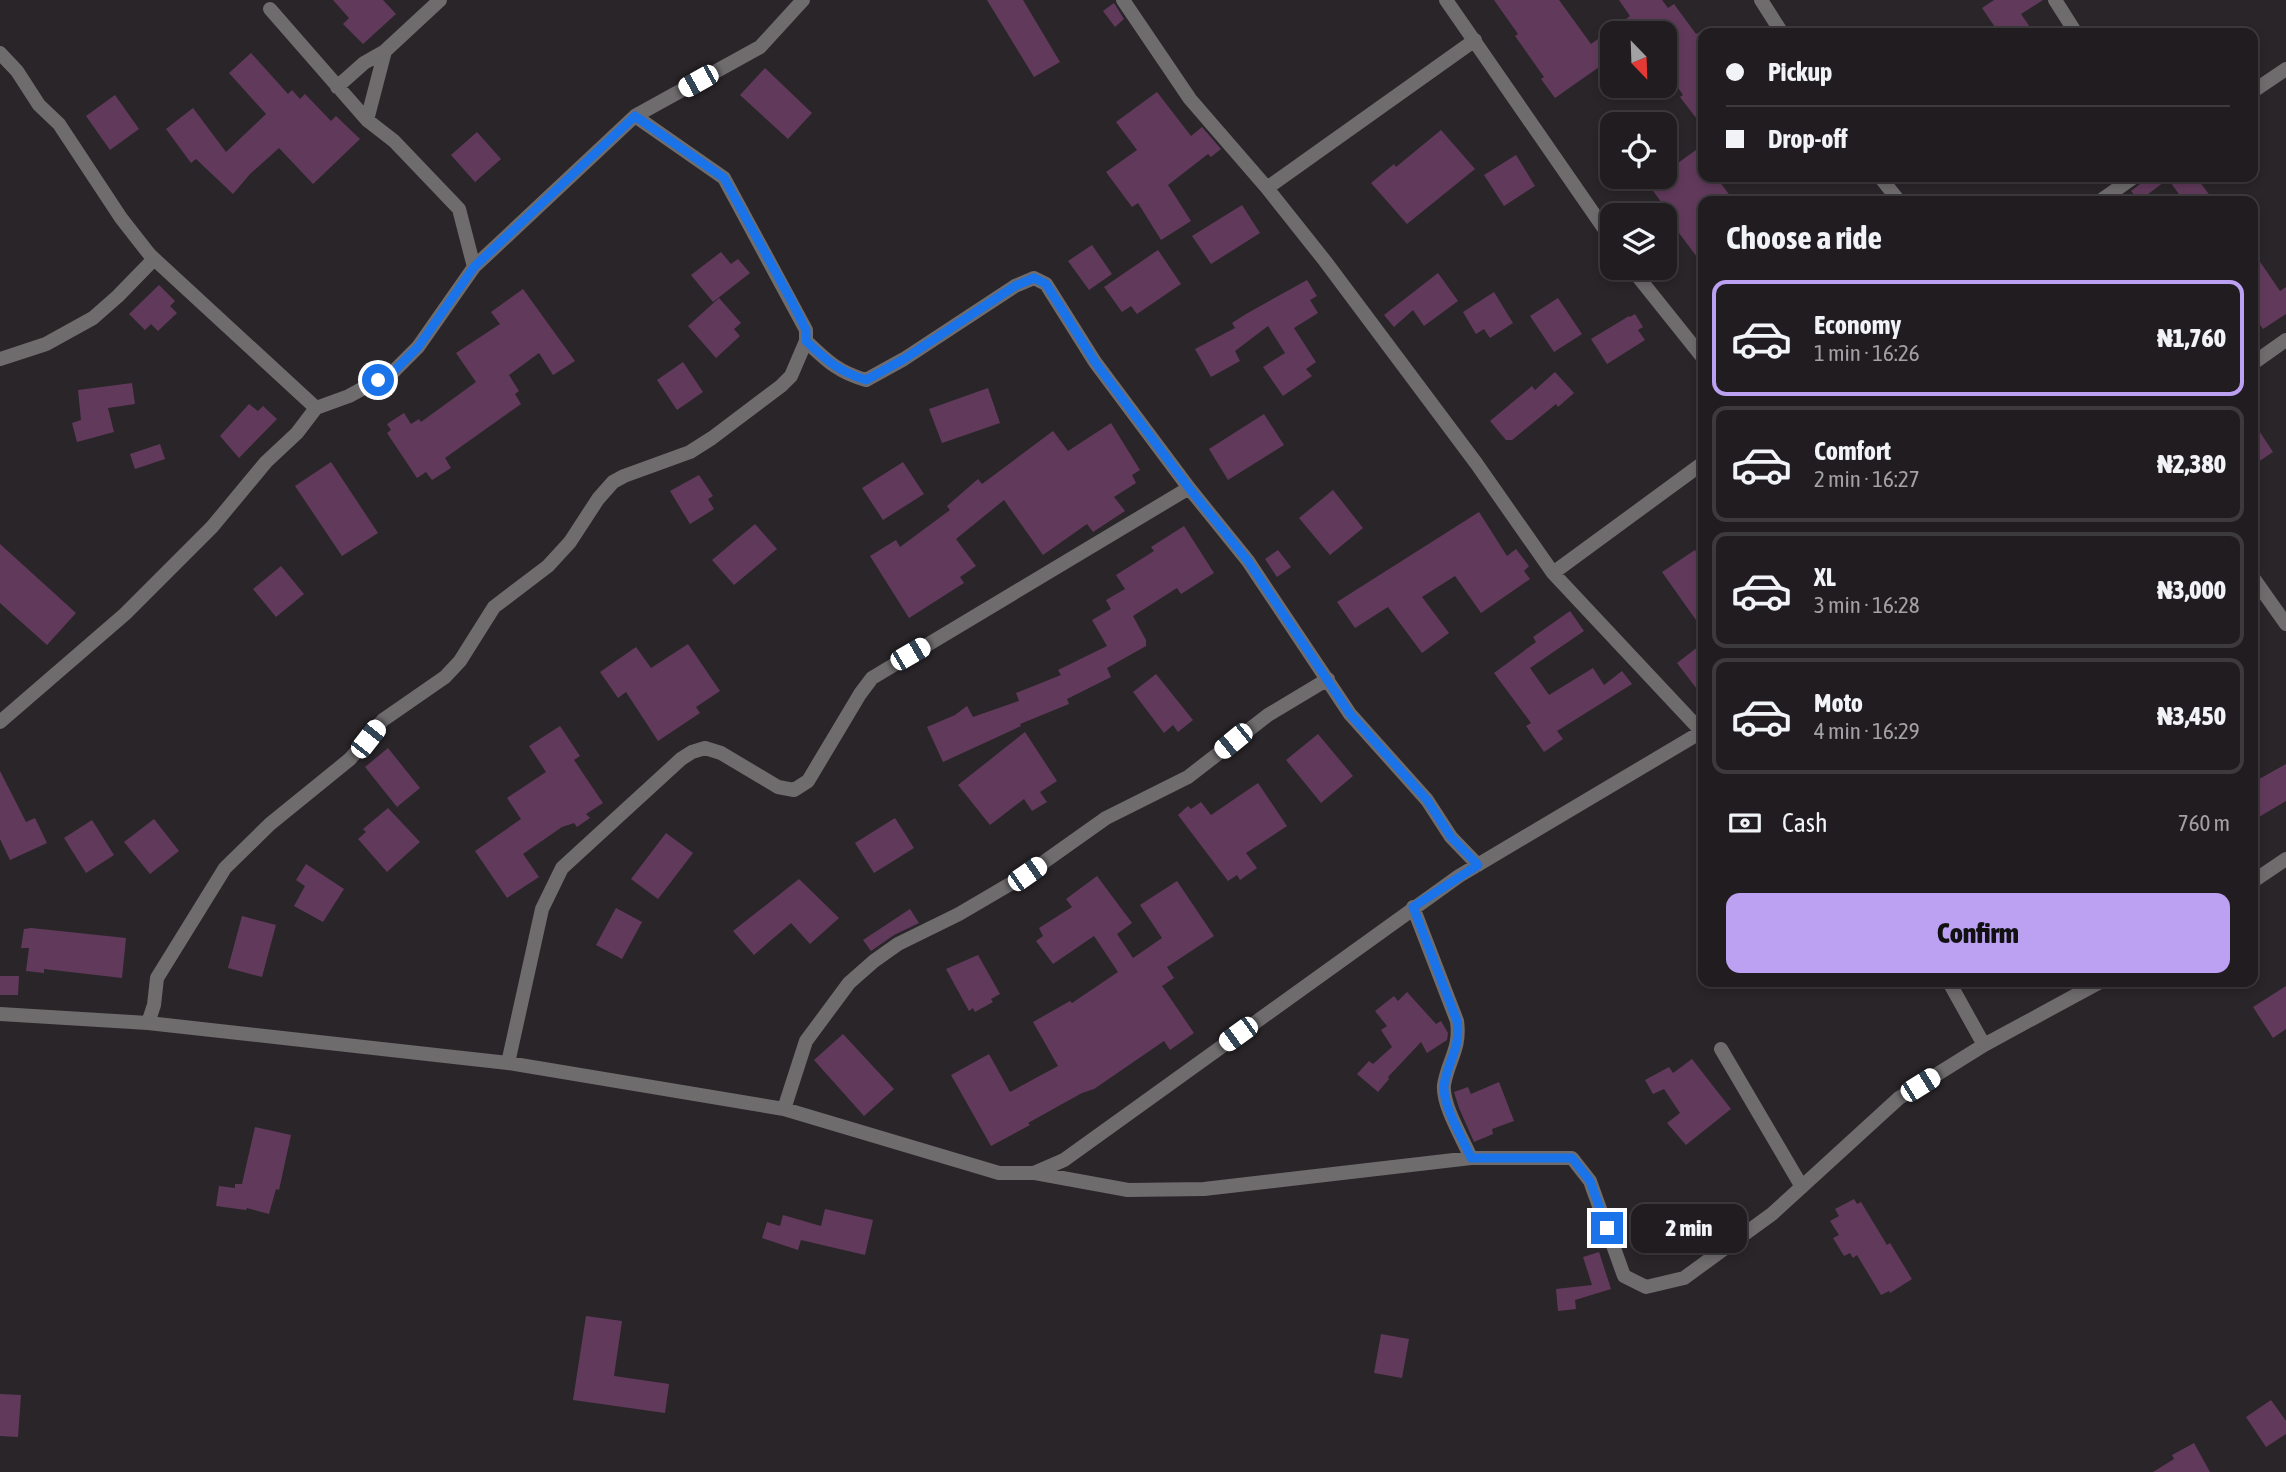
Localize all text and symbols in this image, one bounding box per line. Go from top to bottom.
north arrow [1600,21,1676,98]
map controls [1600,21,1677,280]
text: Pickup [1768,57,1832,87]
car [675,62,722,100]
button: locate [1600,112,1677,189]
text: Drop-off [1768,124,1848,154]
button: layers [1600,203,1677,280]
text: Choose a ride [1726,219,1882,256]
icon: car [1730,307,1793,370]
text: Economy [1814,310,1901,340]
text: ₦1,760 [2157,323,2226,353]
text: 1 min · 16:26 [1814,340,1920,366]
route start [362,364,394,396]
icon: car [1730,433,1793,496]
text: Comfort [1814,436,1891,466]
text: ₦2,380 [2157,449,2226,479]
text: 2 min · 16:27 [1814,466,1920,492]
icon: car [1730,559,1793,622]
text: XL [1814,562,1836,592]
text: ₦3,000 [2157,575,2226,605]
text: 3 min · 16:28 [1814,592,1920,618]
car [887,634,934,674]
icon: car [1730,685,1793,748]
text: Moto [1814,688,1863,718]
text: ₦3,450 [2157,701,2226,731]
car [347,716,390,762]
text: 4 min · 16:29 [1814,718,1920,744]
car [1211,720,1256,762]
icon: cash [1726,804,1764,842]
text: Cash [1782,808,1828,838]
text: 760 m [2178,810,2230,836]
car [1004,853,1051,895]
button: Confirm [1726,893,2230,973]
car [1215,1013,1262,1055]
car [1897,1065,1944,1105]
callout: 2 min [1632,1204,1747,1252]
route end [1591,1212,1623,1244]
text: 2 min [1666,1215,1712,1241]

